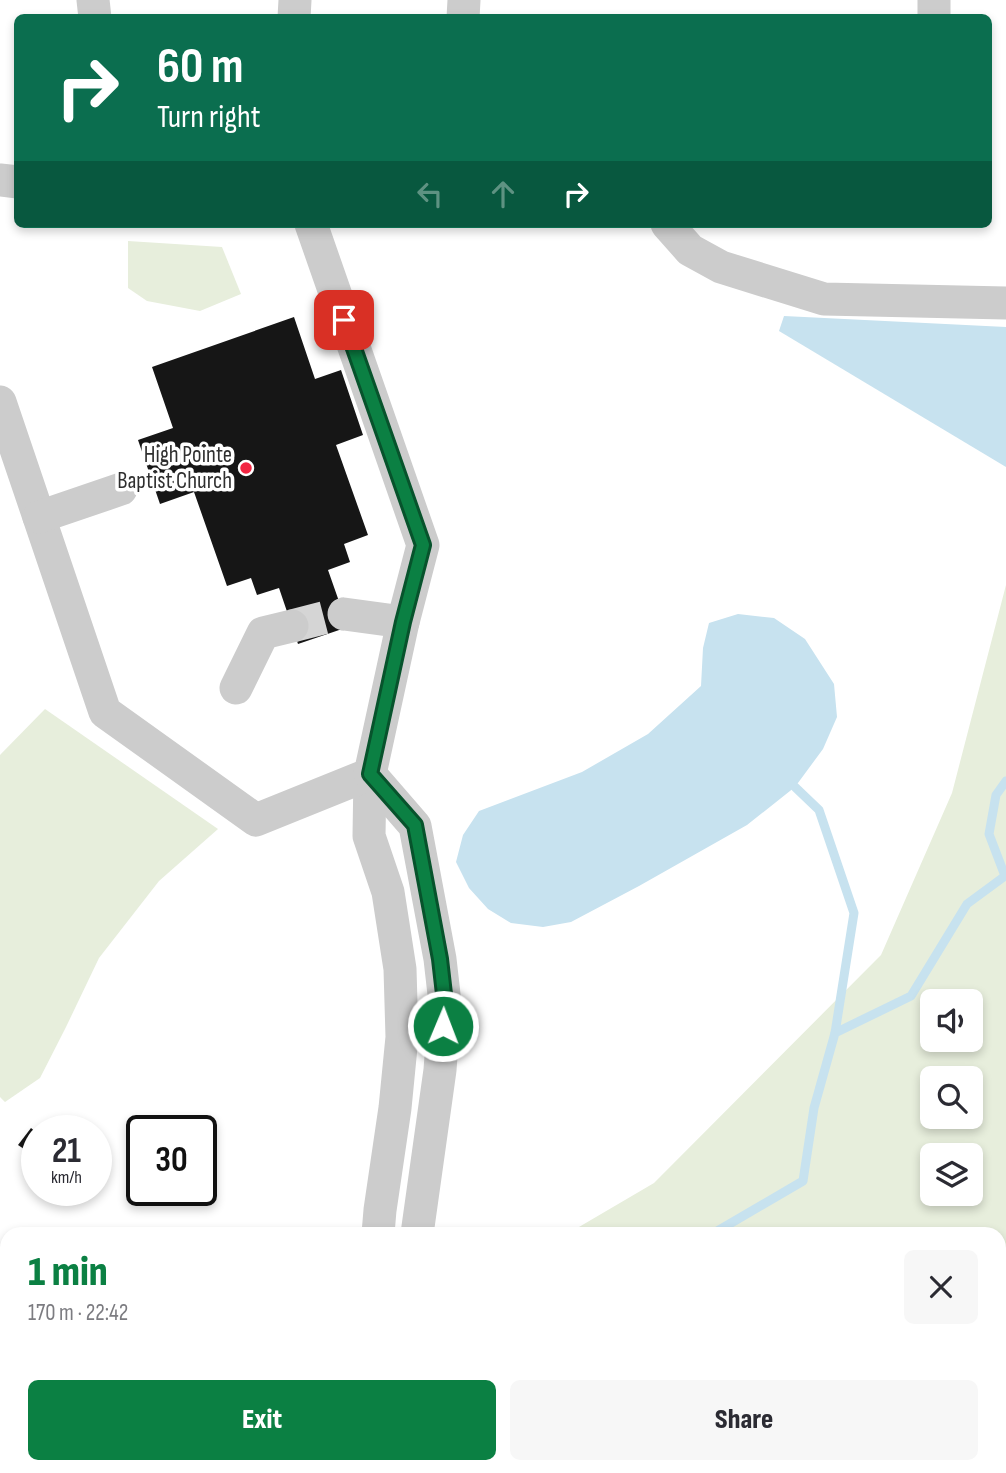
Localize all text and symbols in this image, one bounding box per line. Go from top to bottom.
text: 60 m [157,38,244,97]
icon: right [42,42,133,133]
text: Turn right [157,98,261,137]
icon: left [411,175,449,213]
icon: ahead [484,175,522,213]
icon: right [557,175,595,213]
pin [314,290,374,350]
icon: arrive [325,301,363,339]
place label: High Pointe Baptist Church [117,441,232,495]
marker: High Pointe Baptist Church [238,460,254,476]
position arrow [406,989,480,1063]
map controls [920,989,983,1206]
button: sound [920,989,983,1052]
button: search [920,1066,983,1129]
speed limit sign: 30 [126,1115,217,1206]
text: 21 [52,1130,81,1173]
button: layers [920,1143,983,1206]
text: km/h [51,1167,82,1188]
text: 1 min [28,1247,108,1298]
button: close [904,1250,978,1324]
text: 170 m · 22:42 [28,1299,128,1327]
button: Exit [28,1380,496,1460]
button: Share [510,1380,978,1460]

